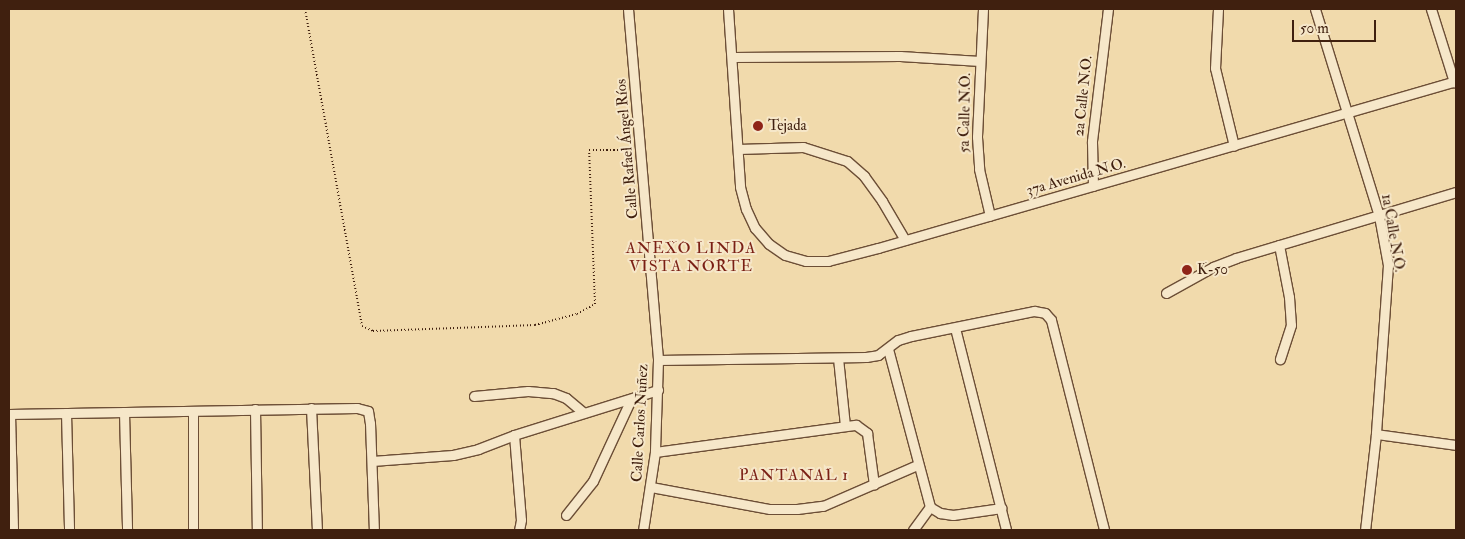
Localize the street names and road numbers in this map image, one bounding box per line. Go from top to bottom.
street label: 2a Calle N.O. [1070,55,1096,137]
street label: 5a Calle N.O. [955,73,975,153]
street label: Calle Rafael Ángel Ríos [612,78,642,220]
street label: 37a Avenida N.O. [1024,154,1128,200]
street label: 1a Calle N.O. [1377,193,1409,273]
street label: Calle Carlos Nuñez [628,364,652,482]

